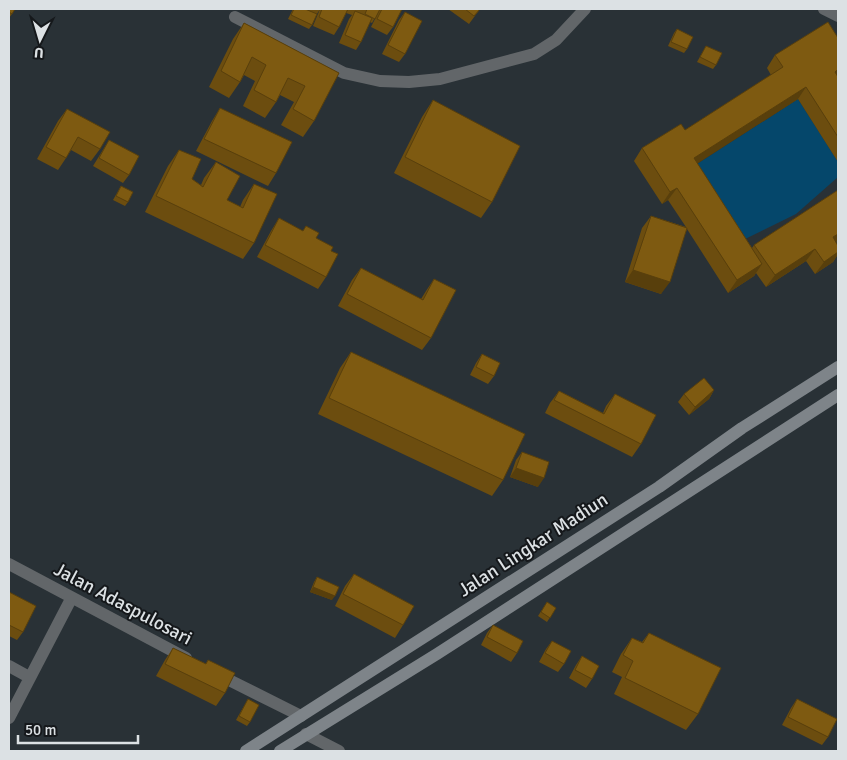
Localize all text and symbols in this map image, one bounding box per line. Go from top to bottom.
north arrow [15,15,65,65]
text: U [33,44,44,61]
street label: Jalan Lingkar Madiun [454,488,612,602]
street label: Jalan Adaspulosari [50,557,196,651]
scale bar [18,712,138,744]
text: 50 m [25,721,56,739]

